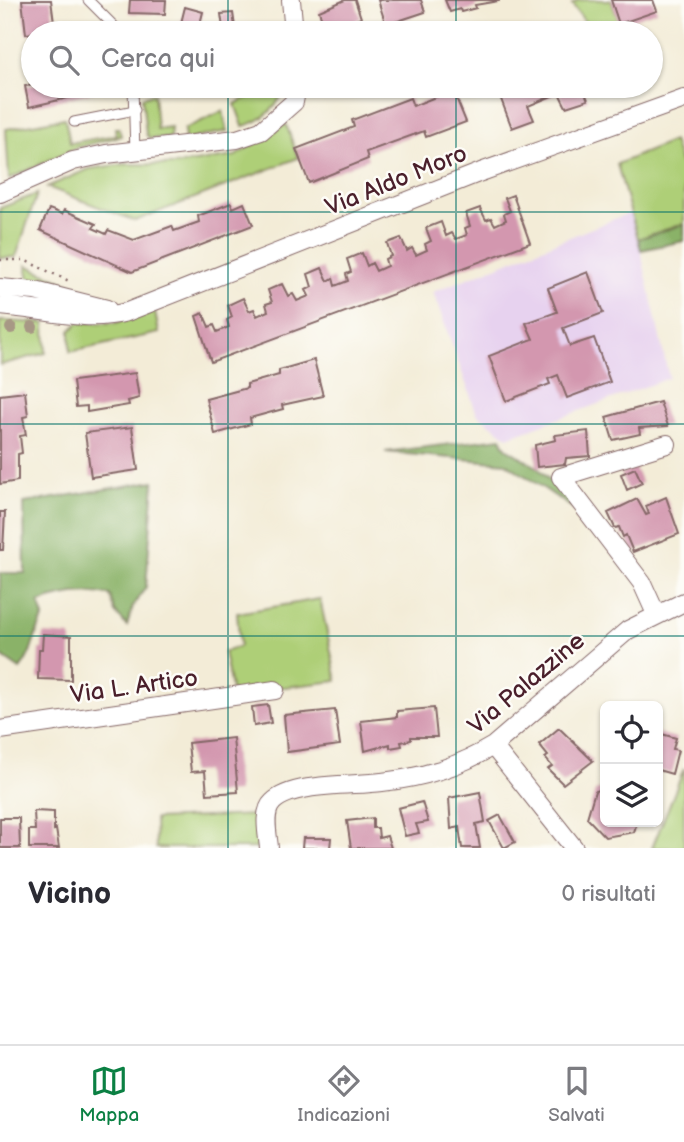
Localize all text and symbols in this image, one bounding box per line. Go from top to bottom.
search box [21,21,663,98]
icon: search [45,41,83,79]
text: Cerca qui [101,44,215,75]
street label: Via Aldo Moro [321,139,471,222]
street label: Via Palazzine [462,626,591,741]
street label: Via L. Artico [68,663,200,710]
map controls [600,701,663,827]
button: locate [600,701,663,764]
button: layers [600,764,663,827]
text: Vicino [28,876,111,912]
text: 0 risultati [561,880,656,908]
tab: Mappa [79,1062,139,1127]
tab: Indicazioni [298,1062,390,1127]
tab: Salvati [548,1062,605,1127]

